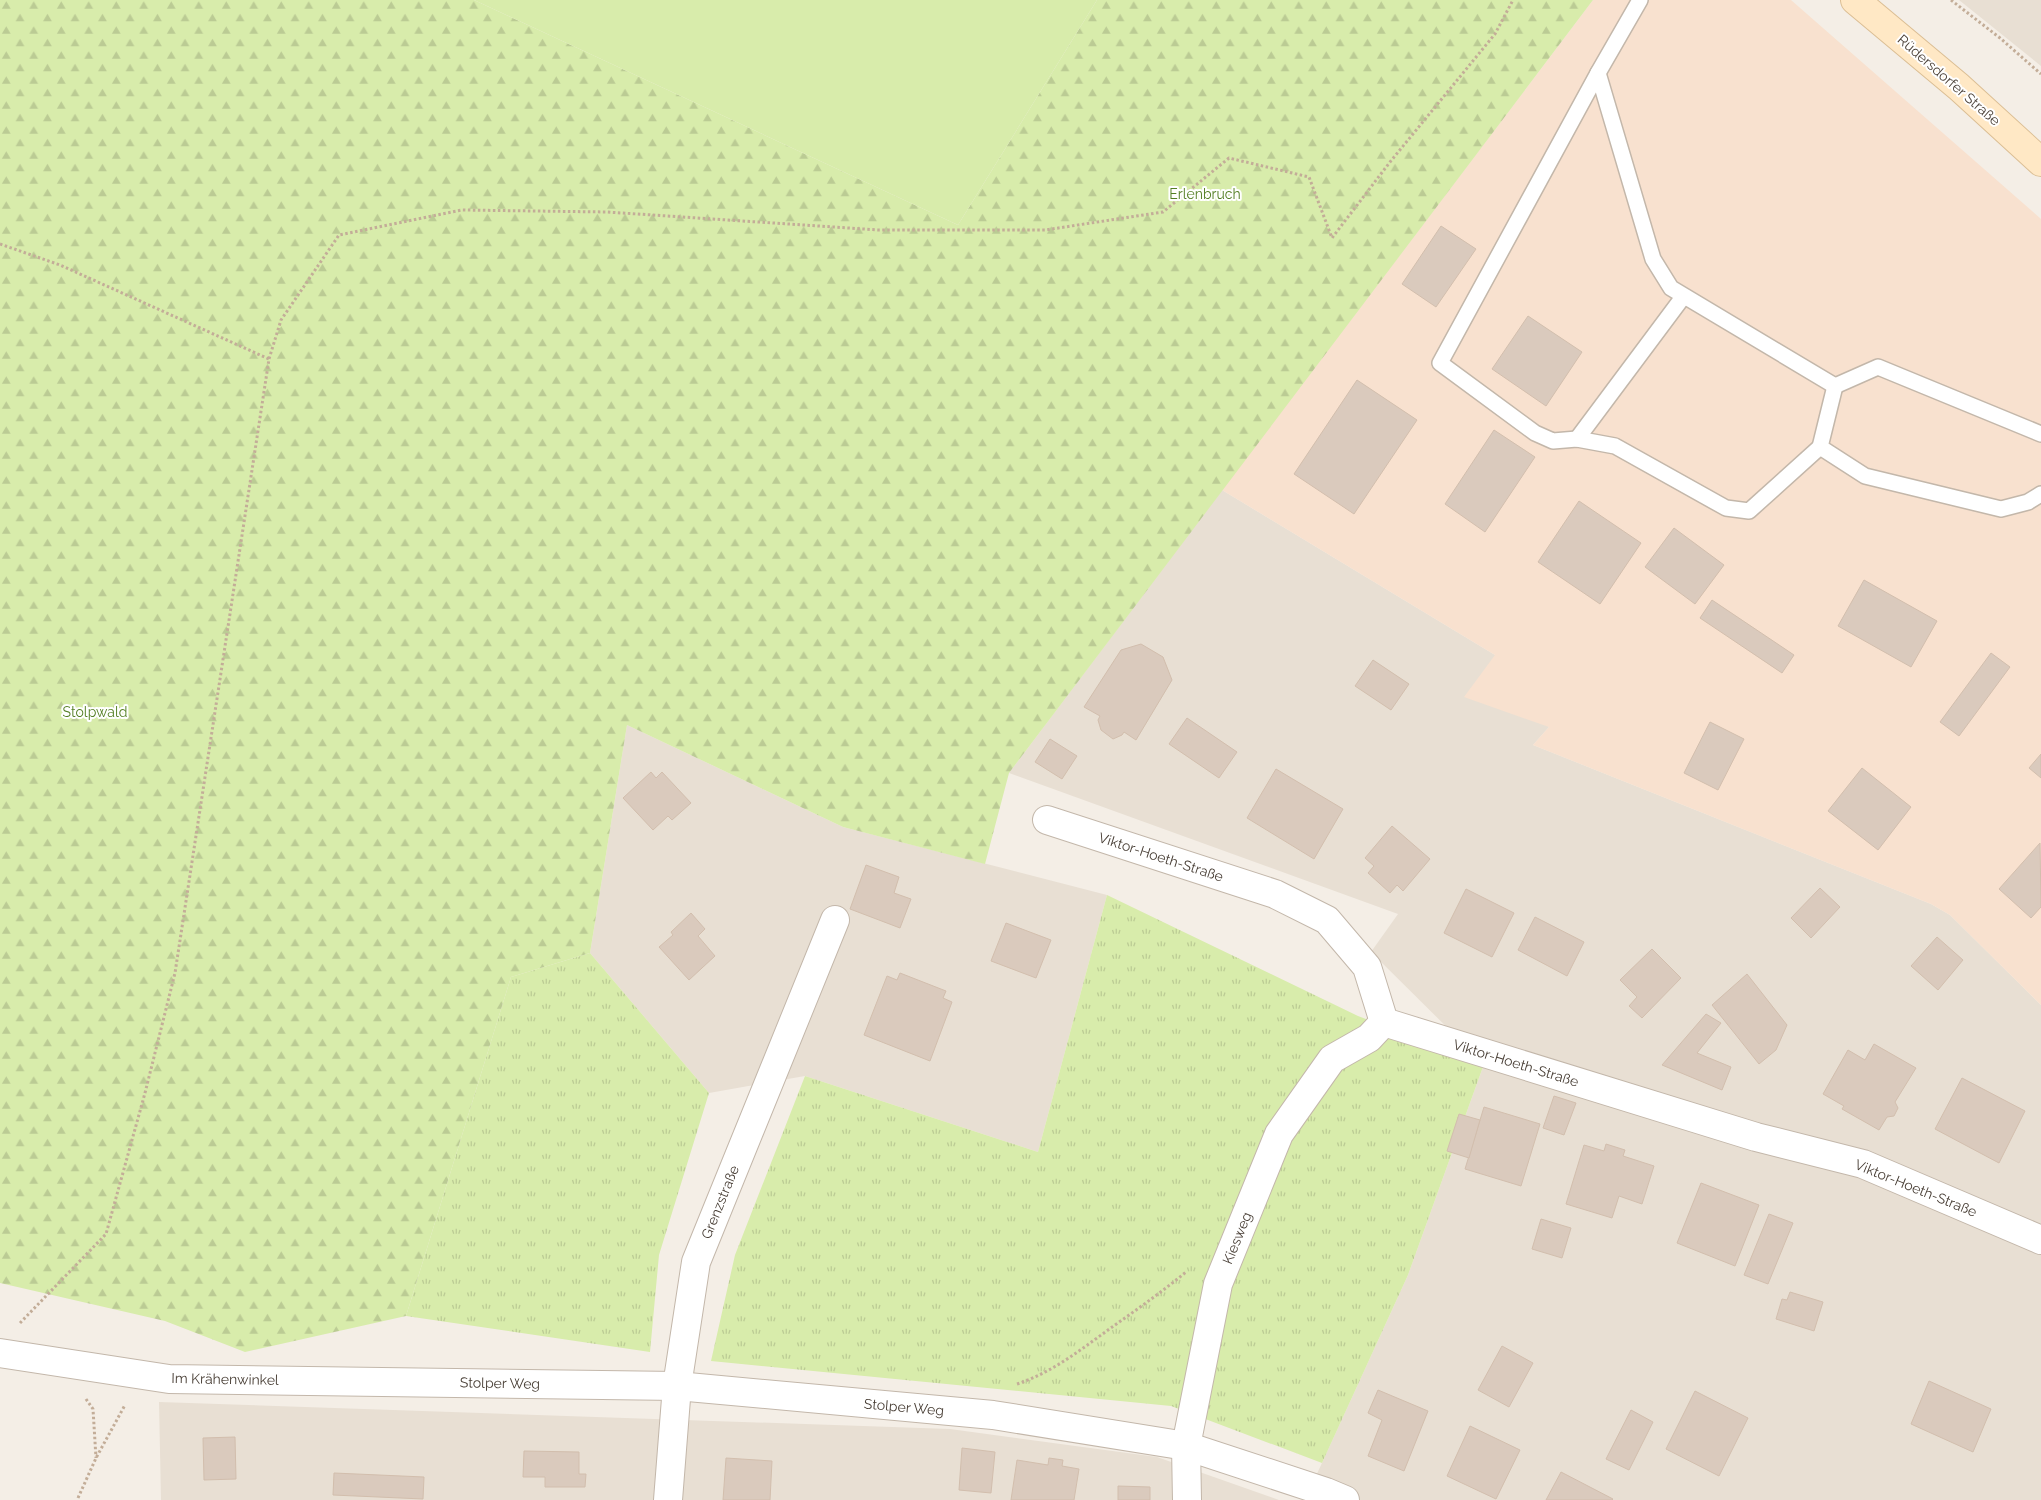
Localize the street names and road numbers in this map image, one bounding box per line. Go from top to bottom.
street label: Rüdersdorfer Straße [1895,31,2003,129]
street label: Viktor-Hoeth-Straße [1097,829,1225,885]
street label: Viktor-Hoeth-Straße [1451,1036,1581,1090]
street label: Viktor-Hoeth-Straße [1853,1156,1979,1220]
street label: Grenzstraße [698,1163,742,1241]
street label: Kiesweg [1219,1210,1255,1266]
street label: Im Krähenwinkel [171,1370,279,1388]
street label: Stolper Weg [460,1374,540,1392]
street label: Stolper Weg [863,1396,945,1418]

